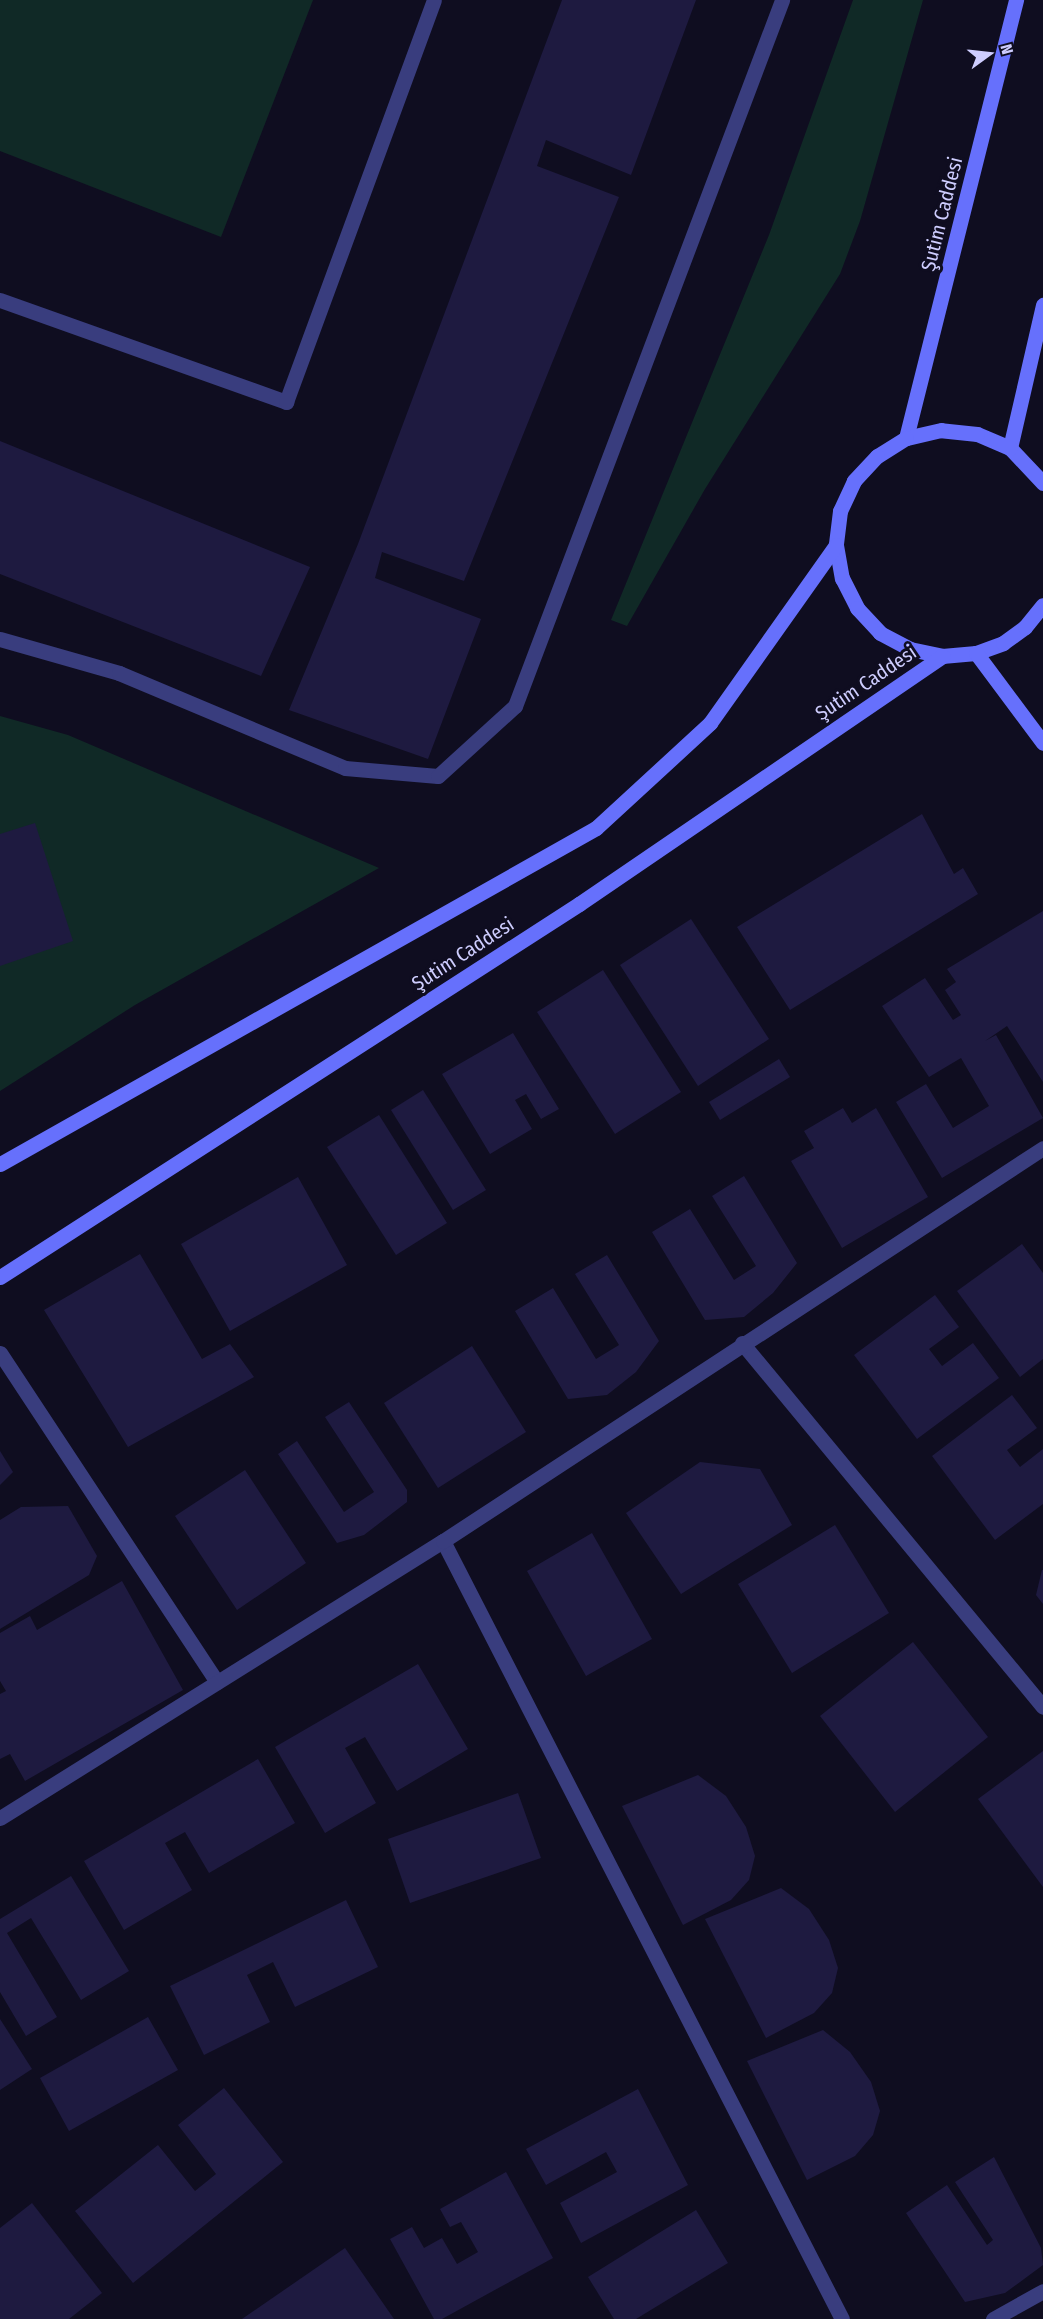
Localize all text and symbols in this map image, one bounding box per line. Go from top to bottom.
north arrow [959,24,1019,84]
text: N [996,42,1017,56]
street label: Şutim Caddesi [916,154,968,274]
street label: Şutim Caddesi [811,640,921,726]
street label: Şutim Caddesi [408,912,518,996]

